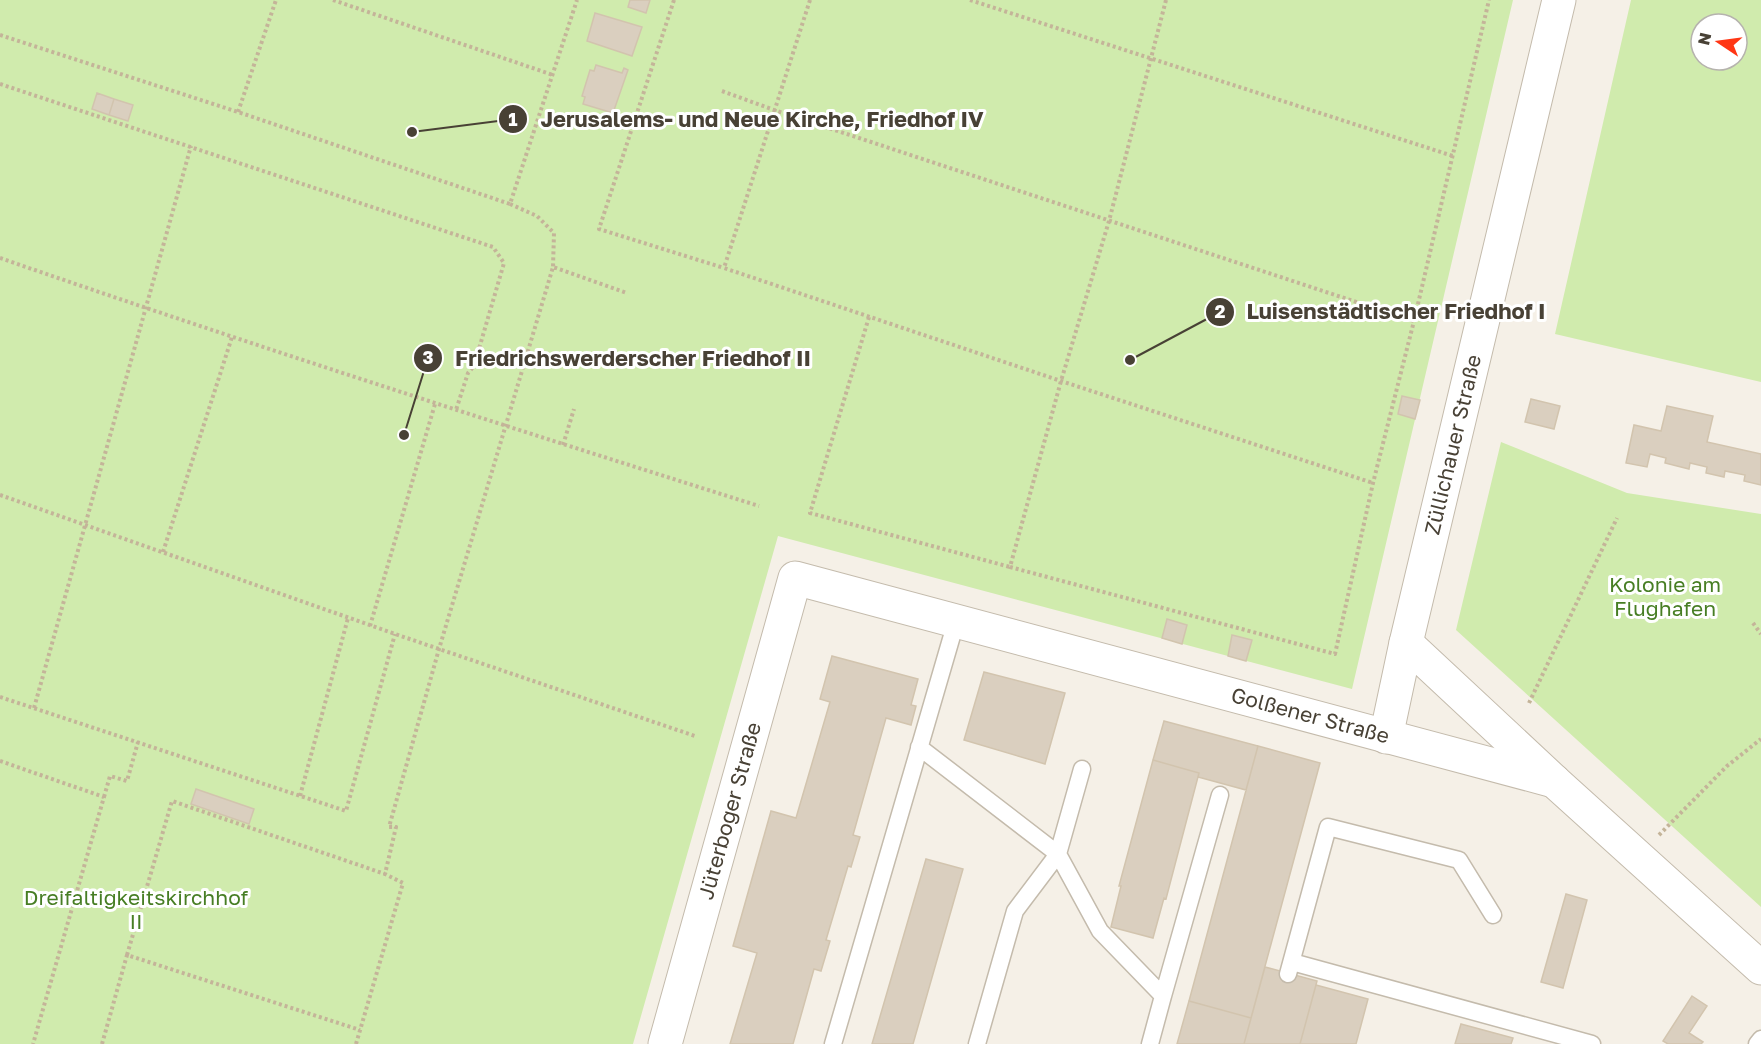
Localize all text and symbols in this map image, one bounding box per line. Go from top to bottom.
north arrow [1689,12,1749,72]
text: N [1693,30,1715,47]
callout: Jerusalems- und Neue Kirche, Friedhof IV [498,99,996,139]
text: Jerusalems- und Neue Kirche, Friedhof IV [540,105,984,132]
text: 1 [508,108,518,130]
callout: Luisenstädtischer Friedhof I [1205,292,1558,332]
text: Luisenstädtischer Friedhof I [1246,297,1546,324]
text: 2 [1215,300,1226,322]
callout: Friedrichswerderscher Friedhof II [413,338,822,378]
text: Friedrichswerderscher Friedhof II [455,344,811,371]
text: 3 [423,346,434,368]
street label: Züllichauer Straße [1418,352,1486,537]
park label: Kolonie am Flughafen [1609,571,1721,621]
street label: Golßener Straße [1228,681,1392,748]
street label: Jüterboger Straße [692,719,766,902]
park label: Dreifaltigkeitskirchhof II [24,884,249,934]

